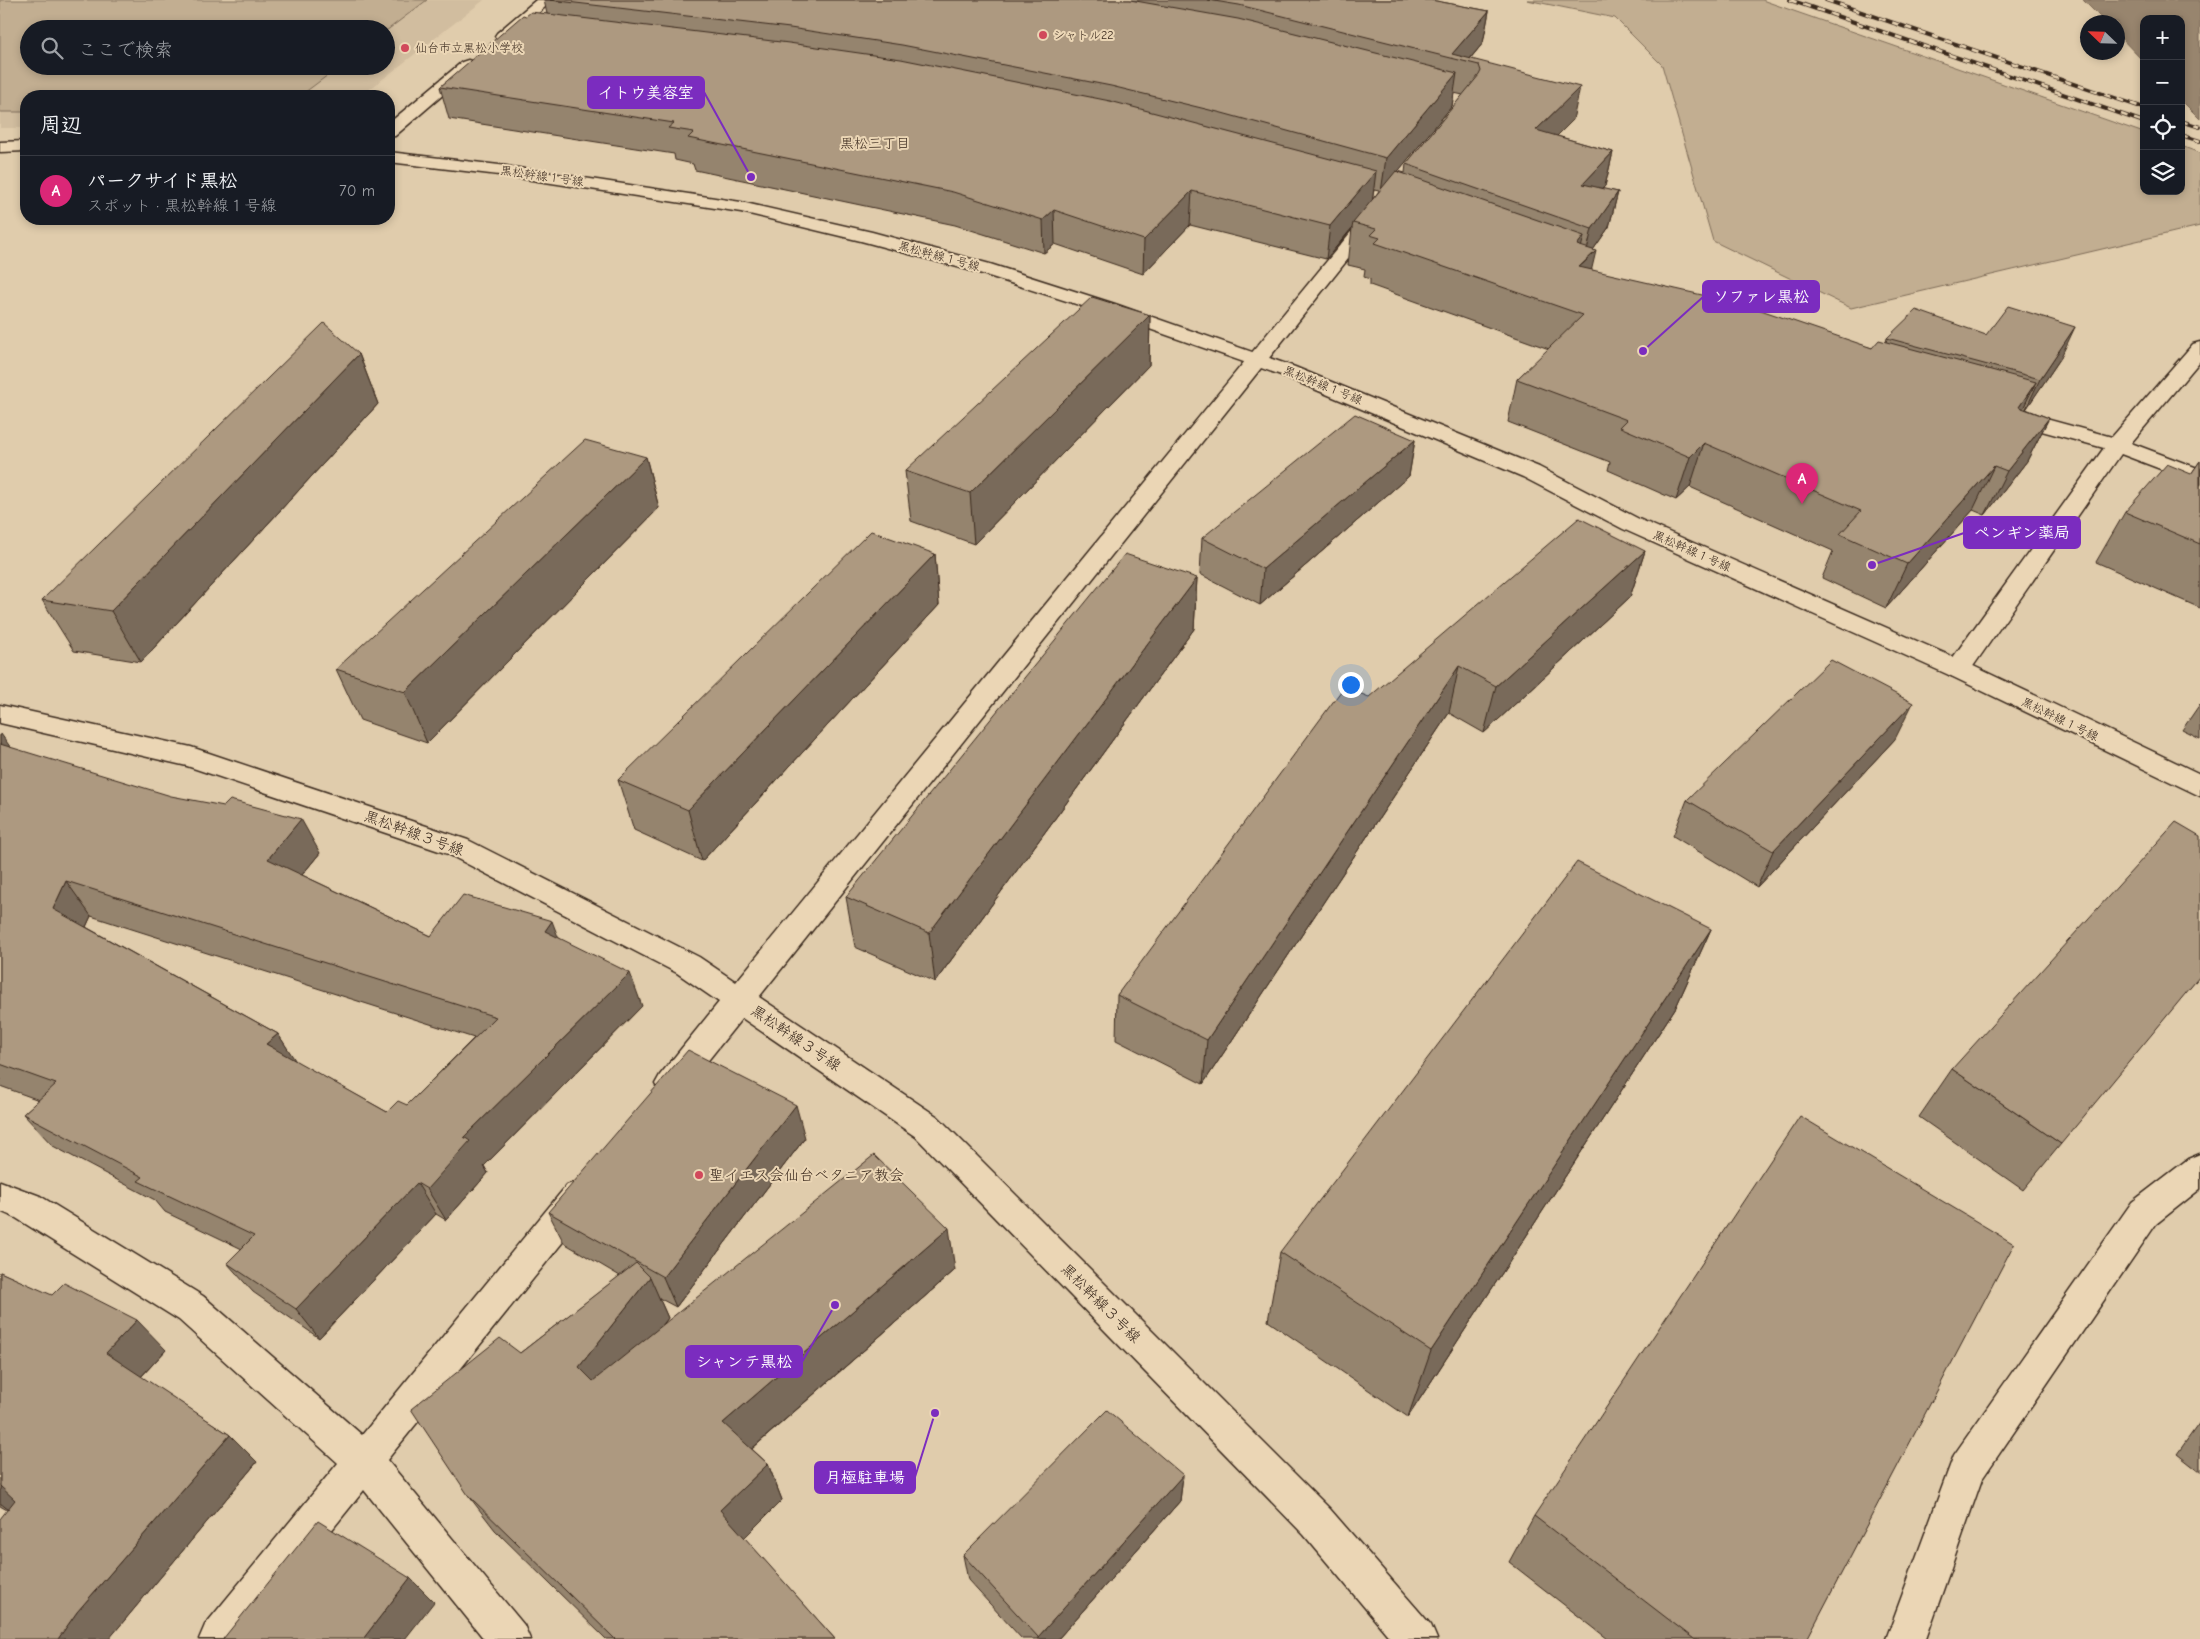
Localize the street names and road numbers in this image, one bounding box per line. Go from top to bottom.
street label: 黒松幹線１号線 [499,163,585,189]
street label: 黒松幹線１号線 [897,238,981,274]
street label: 黒松幹線１号線 [1281,363,1365,407]
street label: 黒松幹線１号線 [1651,528,1733,574]
street label: 黒松幹線１号線 [2019,694,2101,744]
street label: 黒松幹線３号線 [362,807,466,859]
street label: 黒松幹線３号線 [747,1001,845,1075]
street label: 黒松幹線３号線 [1058,1260,1144,1346]

